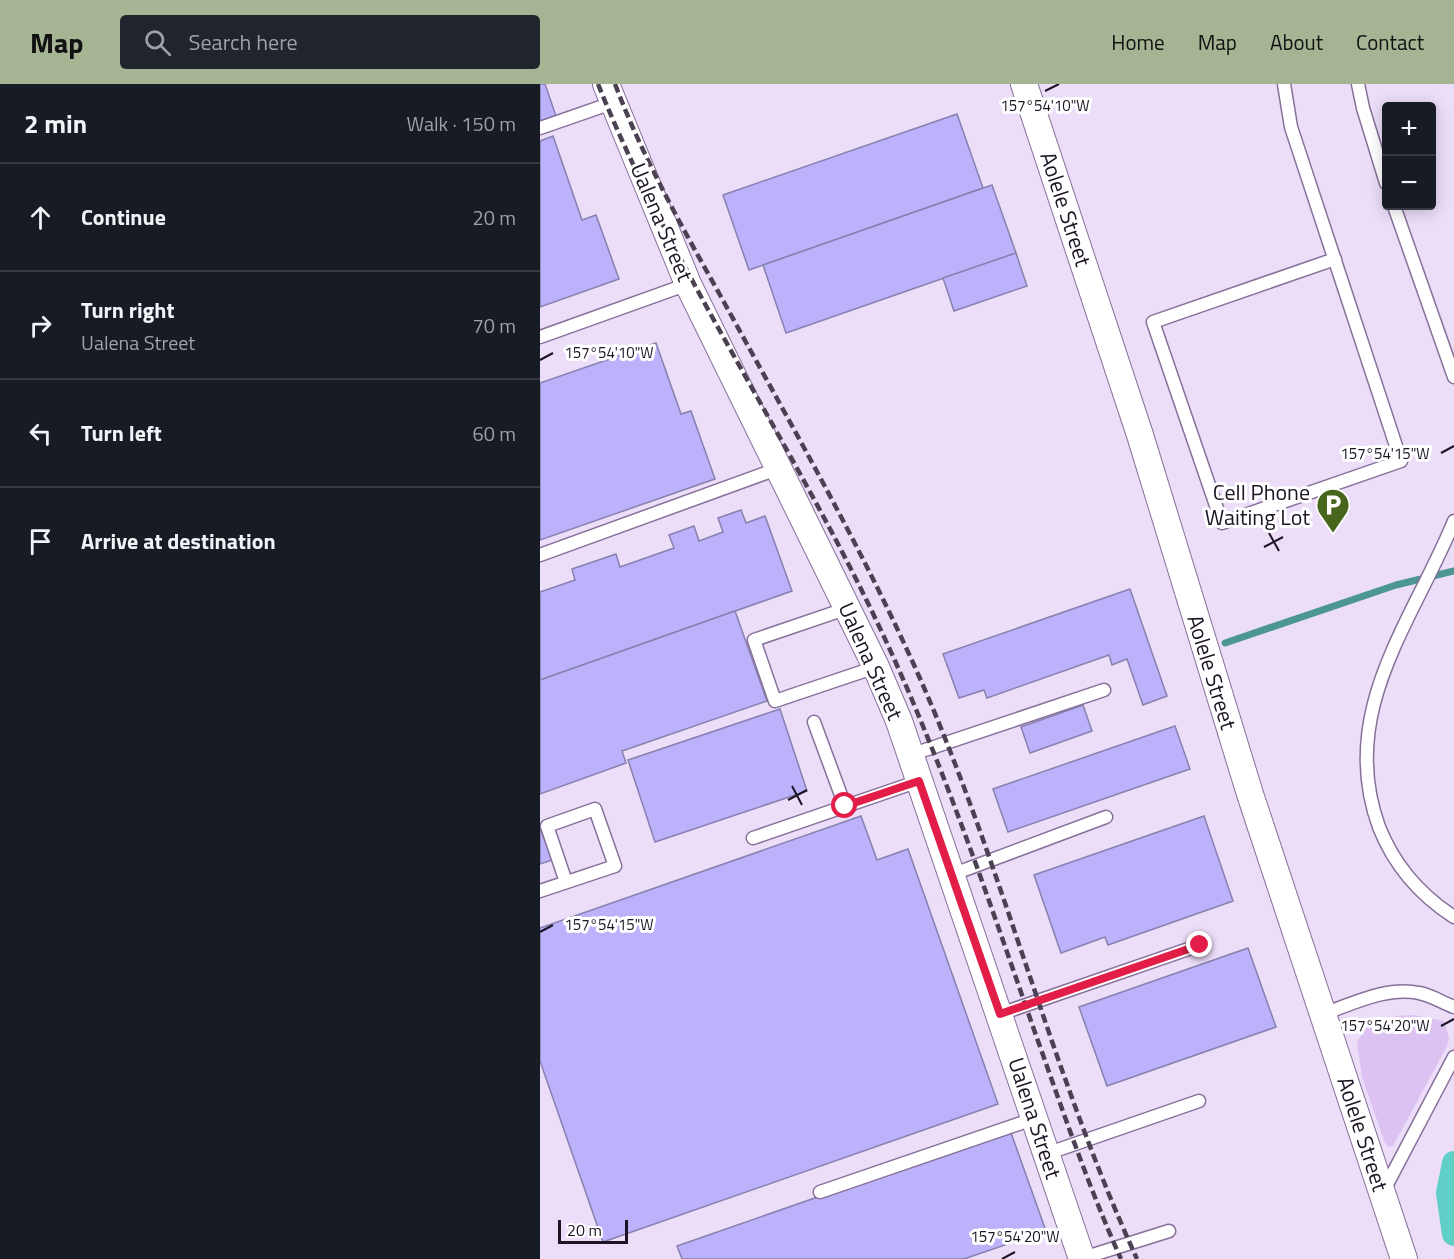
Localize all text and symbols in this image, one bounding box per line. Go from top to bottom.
search box [120,15,540,69]
text: Map [30,21,84,64]
text: Search here [189,25,298,59]
icon: search [141,26,174,59]
text: Home [1111,26,1165,58]
text: Map [1198,26,1237,58]
text: About [1270,26,1323,58]
text: Contact [1356,26,1424,58]
text: 157°54'10"W [1000,94,1090,117]
map controls [1382,102,1436,210]
button: + [1382,102,1436,156]
text: 2 min [24,104,87,143]
text: Walk · 150 m [407,108,516,139]
street label: Aolele Street [1032,147,1101,271]
button: − [1382,156,1436,210]
street label: Ualena Street [622,157,702,287]
text: Continue [81,200,166,234]
icon: ahead [24,201,57,234]
text: 20 m [472,202,516,233]
text: Turn right [81,293,175,327]
icon: right [24,309,57,342]
text: 70 m [472,310,516,341]
text: Ualena Street [81,327,195,358]
text: 157°54'10"W [564,341,654,364]
text: Turn left [81,416,162,450]
icon: left [24,417,57,450]
text: 60 m [472,418,516,449]
text: 157°54'15"W [1340,442,1430,465]
place label: Cell Phone Waiting Lot [1205,475,1310,534]
parking icon: Cell Phone Waiting Lot [1315,487,1351,534]
text: Arrive at destination [81,524,276,558]
icon: arrive [24,525,57,558]
street label: Ualena Street [830,597,912,726]
street label: Aolele Street [1178,610,1246,734]
route start [831,792,857,818]
text: 157°54'15"W [564,913,654,936]
route end [1186,931,1212,957]
text: 157°54'20"W [1340,1014,1430,1037]
street label: Ualena Street [999,1053,1071,1183]
street label: Aolele Street [1329,1072,1398,1196]
scale bar [558,1217,628,1244]
text: 20 m [567,1218,602,1242]
text: 157°54'20"W [970,1225,1060,1248]

